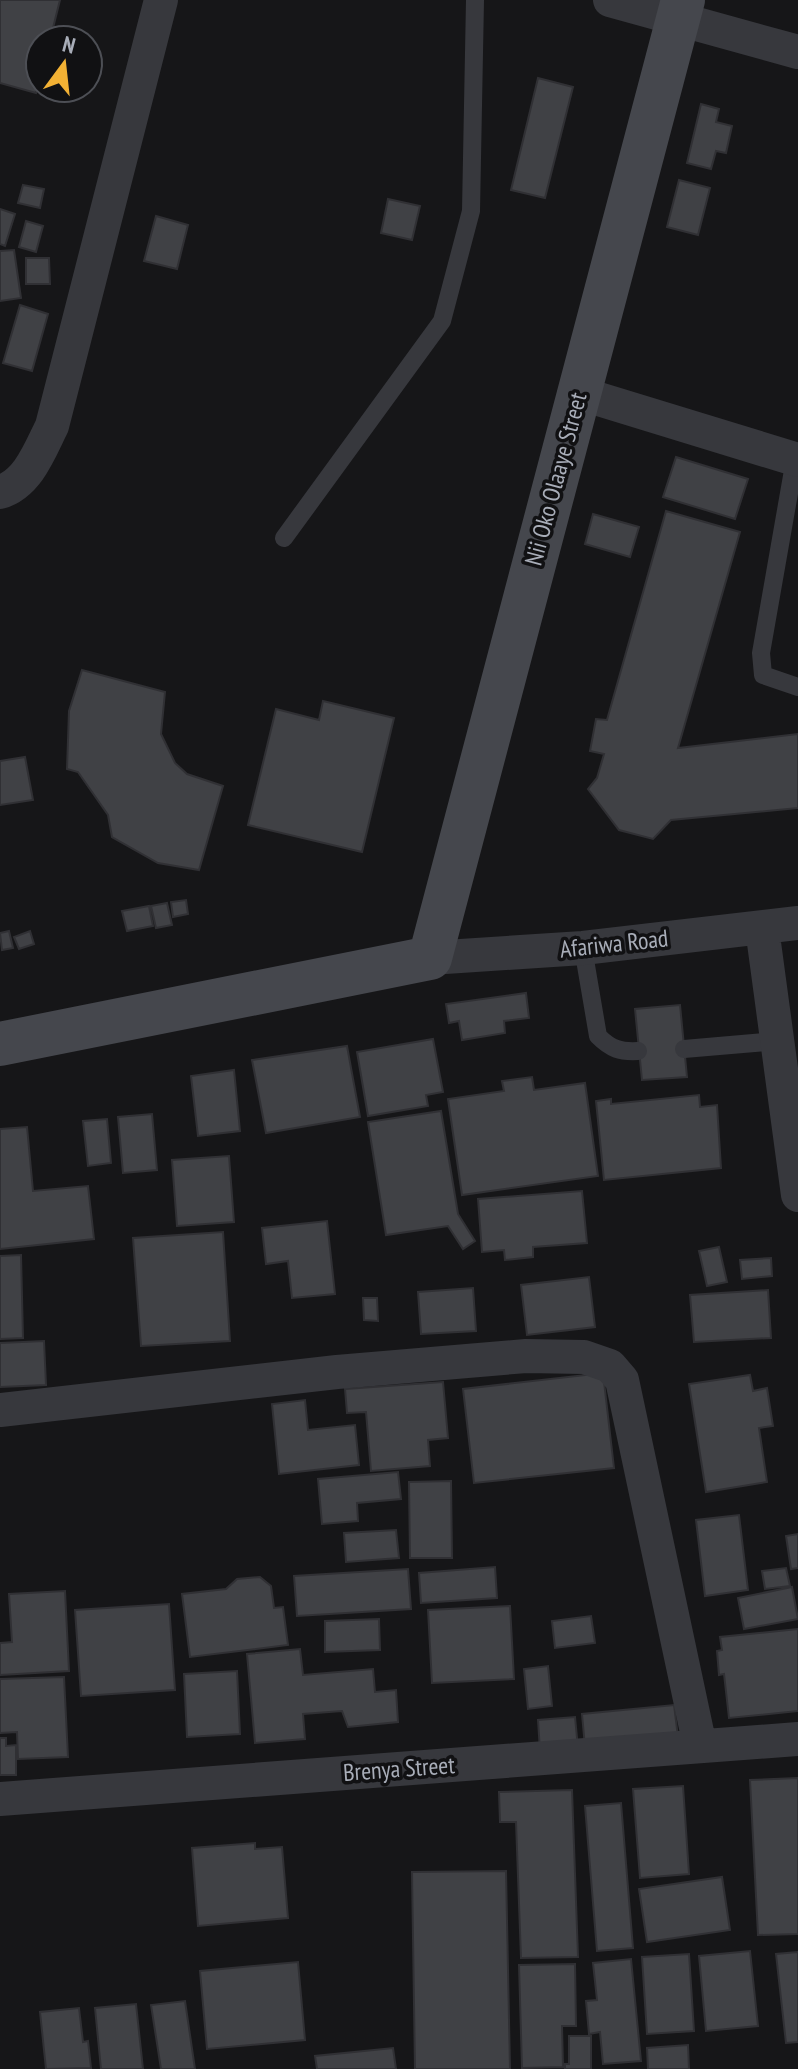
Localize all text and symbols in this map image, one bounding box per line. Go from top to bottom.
north arrow [24,24,104,104]
text: N [60,30,79,60]
street label: Nii Oko Olaaye Street [518,389,594,569]
street label: Afariwa Road [558,922,670,965]
street label: Brenya Street [342,1749,456,1788]

